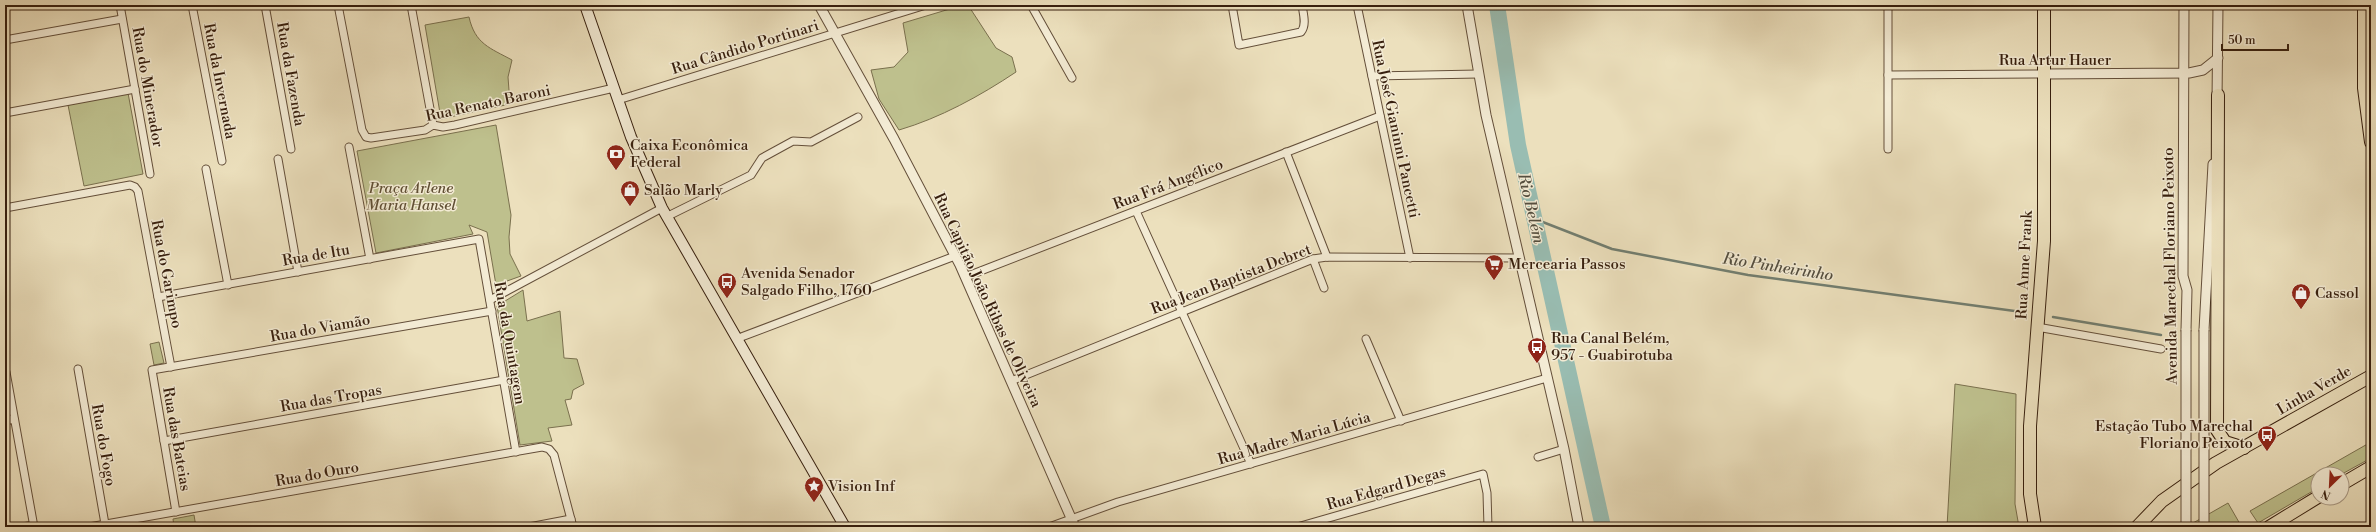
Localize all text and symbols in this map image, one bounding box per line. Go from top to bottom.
street label: Rua Cândido Portinari [669,16,821,79]
street label: Rua da Fazenda [272,21,309,128]
street label: Rua da Invernada [199,22,240,141]
street label: Rua do Minerador [128,25,168,149]
scale bar [2222,26,2288,52]
text: 50 m [2228,33,2256,48]
street label: Rua José Gianinni Pancetti [1367,38,1424,220]
street label: Rua Artur Hauer [1999,51,2112,70]
street label: Rua Renato Baroni [424,81,552,126]
place label: Caixa Econômica Federal [630,136,749,172]
bank icon: Caixa Econômica Federal [605,143,627,171]
street label: Avenida Marechal Floriano Peixoto [2159,147,2182,386]
street label: Rua Frá Angélico [1111,155,1226,214]
water label: Rio Belém [1513,170,1549,246]
park label: Praça Arlene Maria Hansel [366,179,456,215]
shop icon: Salão Marly [619,179,641,207]
place label: Salão Marly [644,181,723,200]
street label: Rua Capitão João Ribas de Oliveira [929,190,1046,411]
street label: Rua Anne Frank [2012,209,2037,320]
street label: Rua do Garimpo [147,218,186,330]
street label: Rua de Itu [281,240,352,271]
street label: Rua Jean Baptista Debret [1148,240,1315,319]
water label: Rio Pinheirinho [1720,248,1835,286]
supermarket icon: Mercearia Passos [1483,253,1505,281]
place label: Mercearia Passos [1508,255,1626,274]
place label: Avenida Senador Salgado Filho, 1760 [740,264,872,300]
bus stop icon: Avenida Senador Salgado Filho, 1760 [716,271,738,299]
street label: Rua da Quintagem [489,280,530,406]
shop icon: Cassol [2290,282,2312,310]
place label: Cassol [2315,284,2359,303]
street label: Rua do Viamão [269,310,372,347]
place label: Rua Canal Belém, 957 - Guabirotuba [1551,329,1673,365]
bus stop icon: Rua Canal Belém, 957 - Guabirotuba [1526,336,1548,364]
street label: Linha Verde [2274,361,2355,419]
street label: Rua das Tropas [279,380,383,417]
street label: Rua das Bateias [158,386,195,493]
street label: Rua do Fogo [87,403,120,488]
street label: Rua Madre Maria Lúcia [1216,407,1373,469]
place label: Estação Tubo Marechal Floriano Peixoto [2095,417,2254,453]
bus stop icon: Estação Tubo Marechal Floriano Peixoto [2256,424,2278,452]
street label: Rua do Ouro [274,458,360,491]
street label: Rua Edgard Degas [1324,462,1448,515]
north arrow [2310,466,2350,506]
place icon: Vision Inf [803,475,825,503]
place label: Vision Inf [827,477,895,496]
text: N [2319,486,2333,502]

